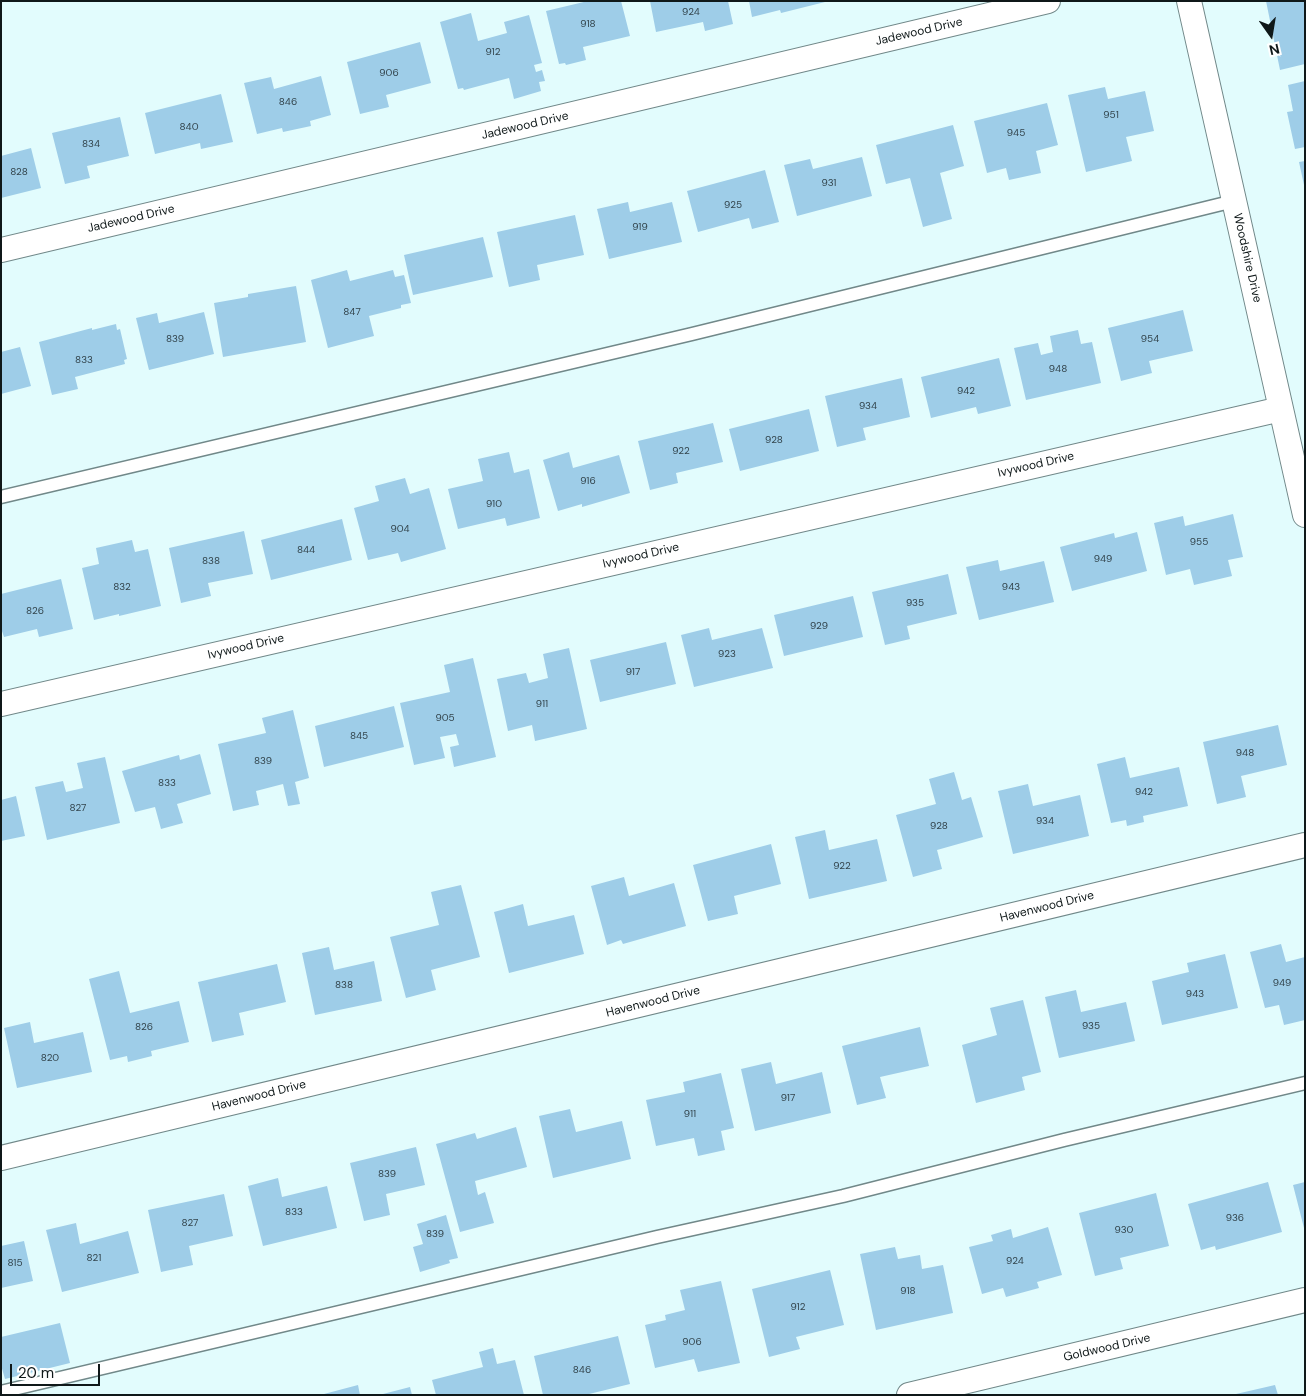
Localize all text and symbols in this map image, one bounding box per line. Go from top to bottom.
house number: 924 [682,6,700,18]
north arrow [1246,10,1296,60]
street label: Jadewood Drive [874,15,964,49]
house number: 918 [580,18,596,30]
text: N [1267,40,1281,60]
house number: 912 [486,46,500,58]
house number: 906 [379,67,399,79]
house number: 846 [279,96,297,108]
street label: Jadewood Drive [480,109,570,143]
house number: 951 [1103,109,1119,121]
house number: 840 [180,121,198,133]
house number: 945 [1007,127,1025,139]
house number: 834 [82,138,100,150]
house number: 828 [10,166,28,178]
house number: 931 [822,177,836,189]
house number: 925 [724,199,742,211]
street label: Jadewood Drive [86,202,176,236]
street label: Woodshire Drive [1230,212,1264,304]
house number: 919 [632,221,648,233]
house number: 847 [343,306,361,318]
house number: 839 [166,333,184,345]
house number: 954 [1141,333,1159,345]
house number: 833 [75,354,93,366]
house number: 948 [1049,363,1067,375]
house number: 942 [957,385,975,397]
house number: 934 [859,400,877,412]
house number: 928 [765,434,783,446]
house number: 922 [672,445,690,457]
street label: Ivywood Drive [996,449,1076,481]
house number: 916 [580,475,596,487]
house number: 910 [486,498,502,510]
house number: 904 [390,523,410,535]
house number: 955 [1190,536,1208,548]
street label: Ivywood Drive [601,540,681,572]
house number: 844 [297,544,315,556]
house number: 949 [1094,553,1112,565]
house number: 838 [202,555,220,567]
house number: 832 [113,581,131,593]
house number: 943 [1002,581,1020,593]
house number: 935 [906,597,924,609]
house number: 826 [26,605,44,617]
house number: 929 [810,620,828,632]
street label: Ivywood Drive [206,631,286,663]
house number: 923 [718,648,736,660]
house number: 917 [626,666,640,678]
house number: 911 [536,698,548,710]
house number: 905 [435,712,455,724]
house number: 845 [350,730,368,742]
house number: 948 [1236,747,1254,759]
house number: 839 [254,755,272,767]
house number: 833 [158,777,176,789]
house number: 942 [1135,786,1153,798]
house number: 827 [70,802,86,814]
house number: 934 [1036,815,1054,827]
house number: 928 [930,820,948,832]
house number: 922 [833,860,851,872]
street label: Havenwood Drive [998,888,1096,926]
house number: 949 [1273,977,1291,989]
house number: 838 [335,979,353,991]
street label: Havenwood Drive [604,983,702,1021]
house number: 943 [1186,988,1204,1000]
house number: 935 [1082,1020,1100,1032]
house number: 826 [135,1021,153,1033]
house number: 820 [41,1052,59,1064]
street label: Havenwood Drive [210,1077,308,1115]
house number: 917 [781,1092,795,1104]
house number: 911 [684,1108,696,1120]
house number: 839 [378,1168,396,1180]
house number: 833 [285,1206,303,1218]
house number: 936 [1226,1212,1244,1224]
house number: 827 [182,1217,198,1229]
house number: 930 [1115,1224,1133,1236]
house number: 839 [426,1228,444,1240]
house number: 821 [87,1252,101,1264]
house number: 924 [1006,1255,1024,1267]
house number: 815 [7,1257,23,1269]
house number: 918 [900,1285,916,1297]
house number: 912 [791,1301,805,1313]
street label: Goldwood Drive [1062,1331,1152,1365]
house number: 906 [682,1336,702,1348]
scale bar [12,1354,102,1386]
text: 20 m [18,1363,54,1383]
house number: 846 [573,1364,591,1376]

